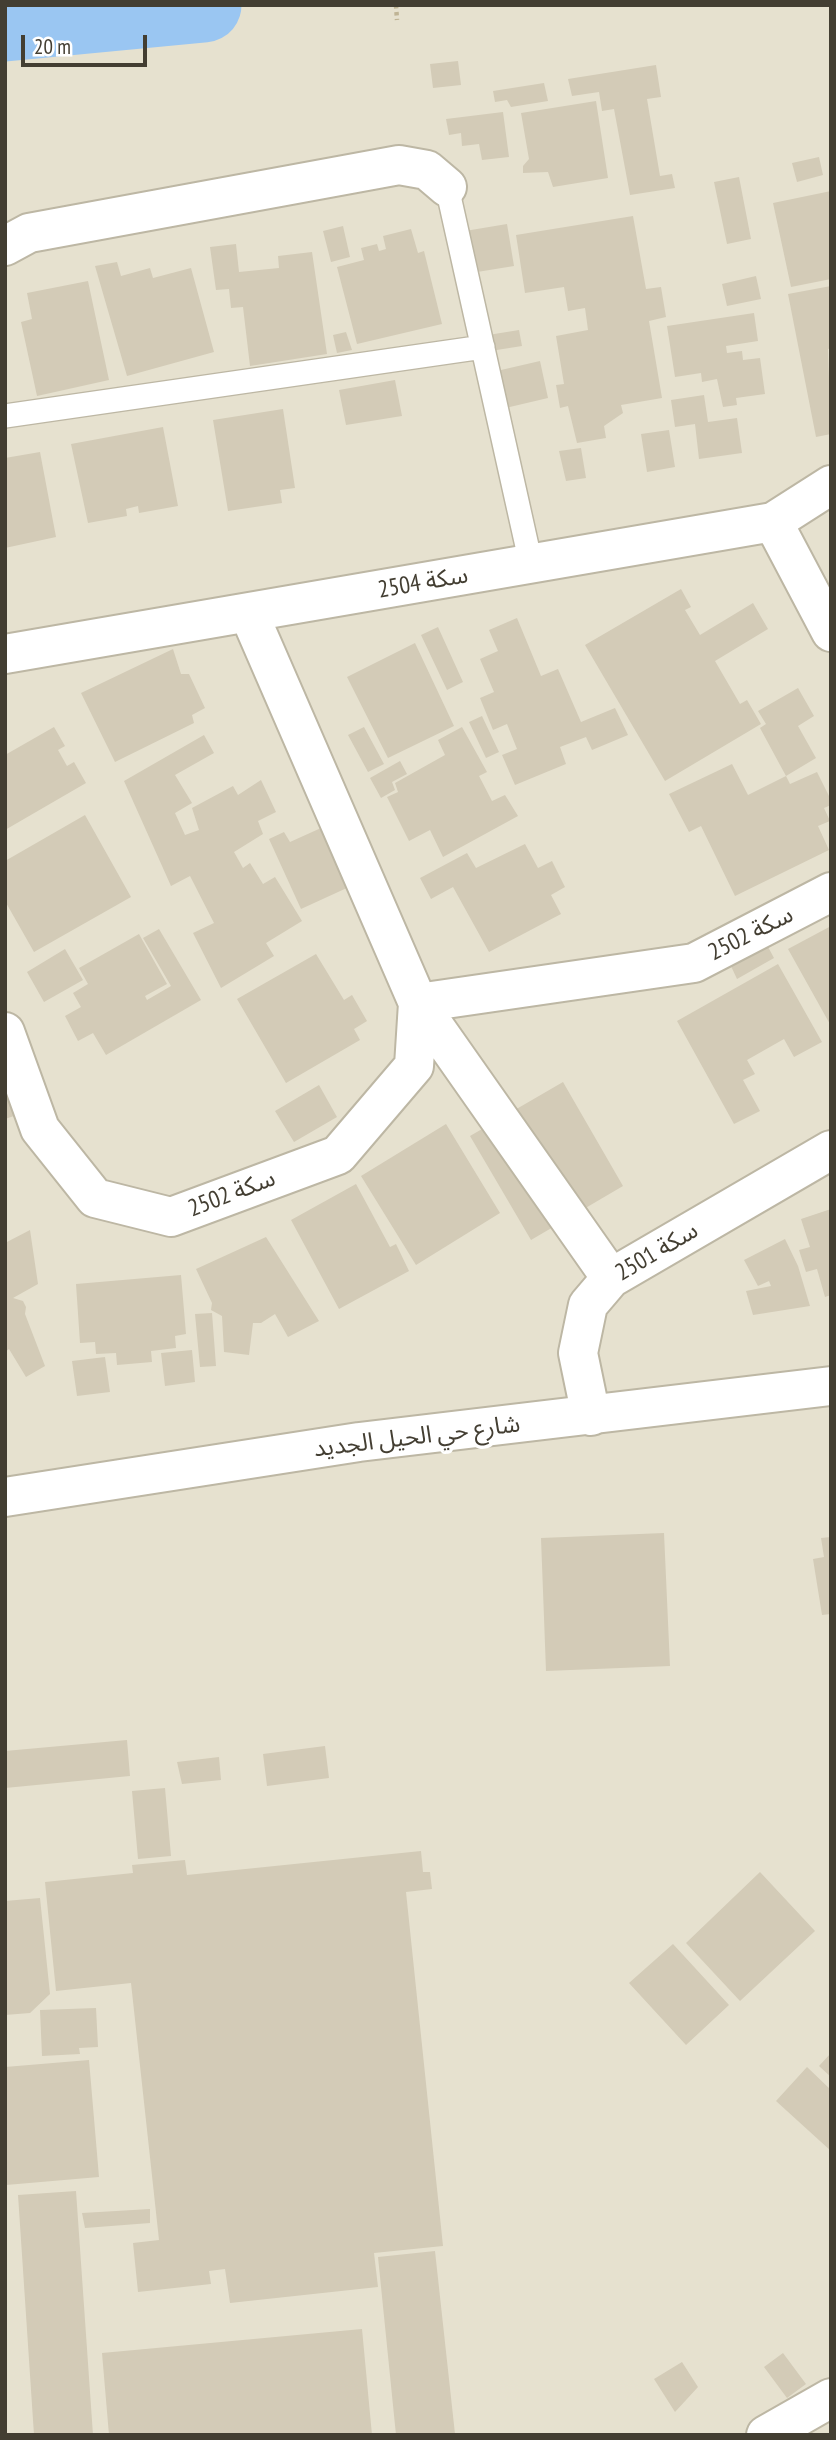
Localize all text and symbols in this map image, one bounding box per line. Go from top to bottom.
scale bar [24,21,150,65]
text: 20 m [34,33,71,60]
street label: سكة 2504 [376,561,470,605]
street label: سكة 2502 [704,901,798,967]
street label: سكة 2502 [184,1164,280,1224]
street label: سكة 2501 [611,1216,703,1288]
street label: شارع حي الحيل الجديد [312,1410,522,1464]

